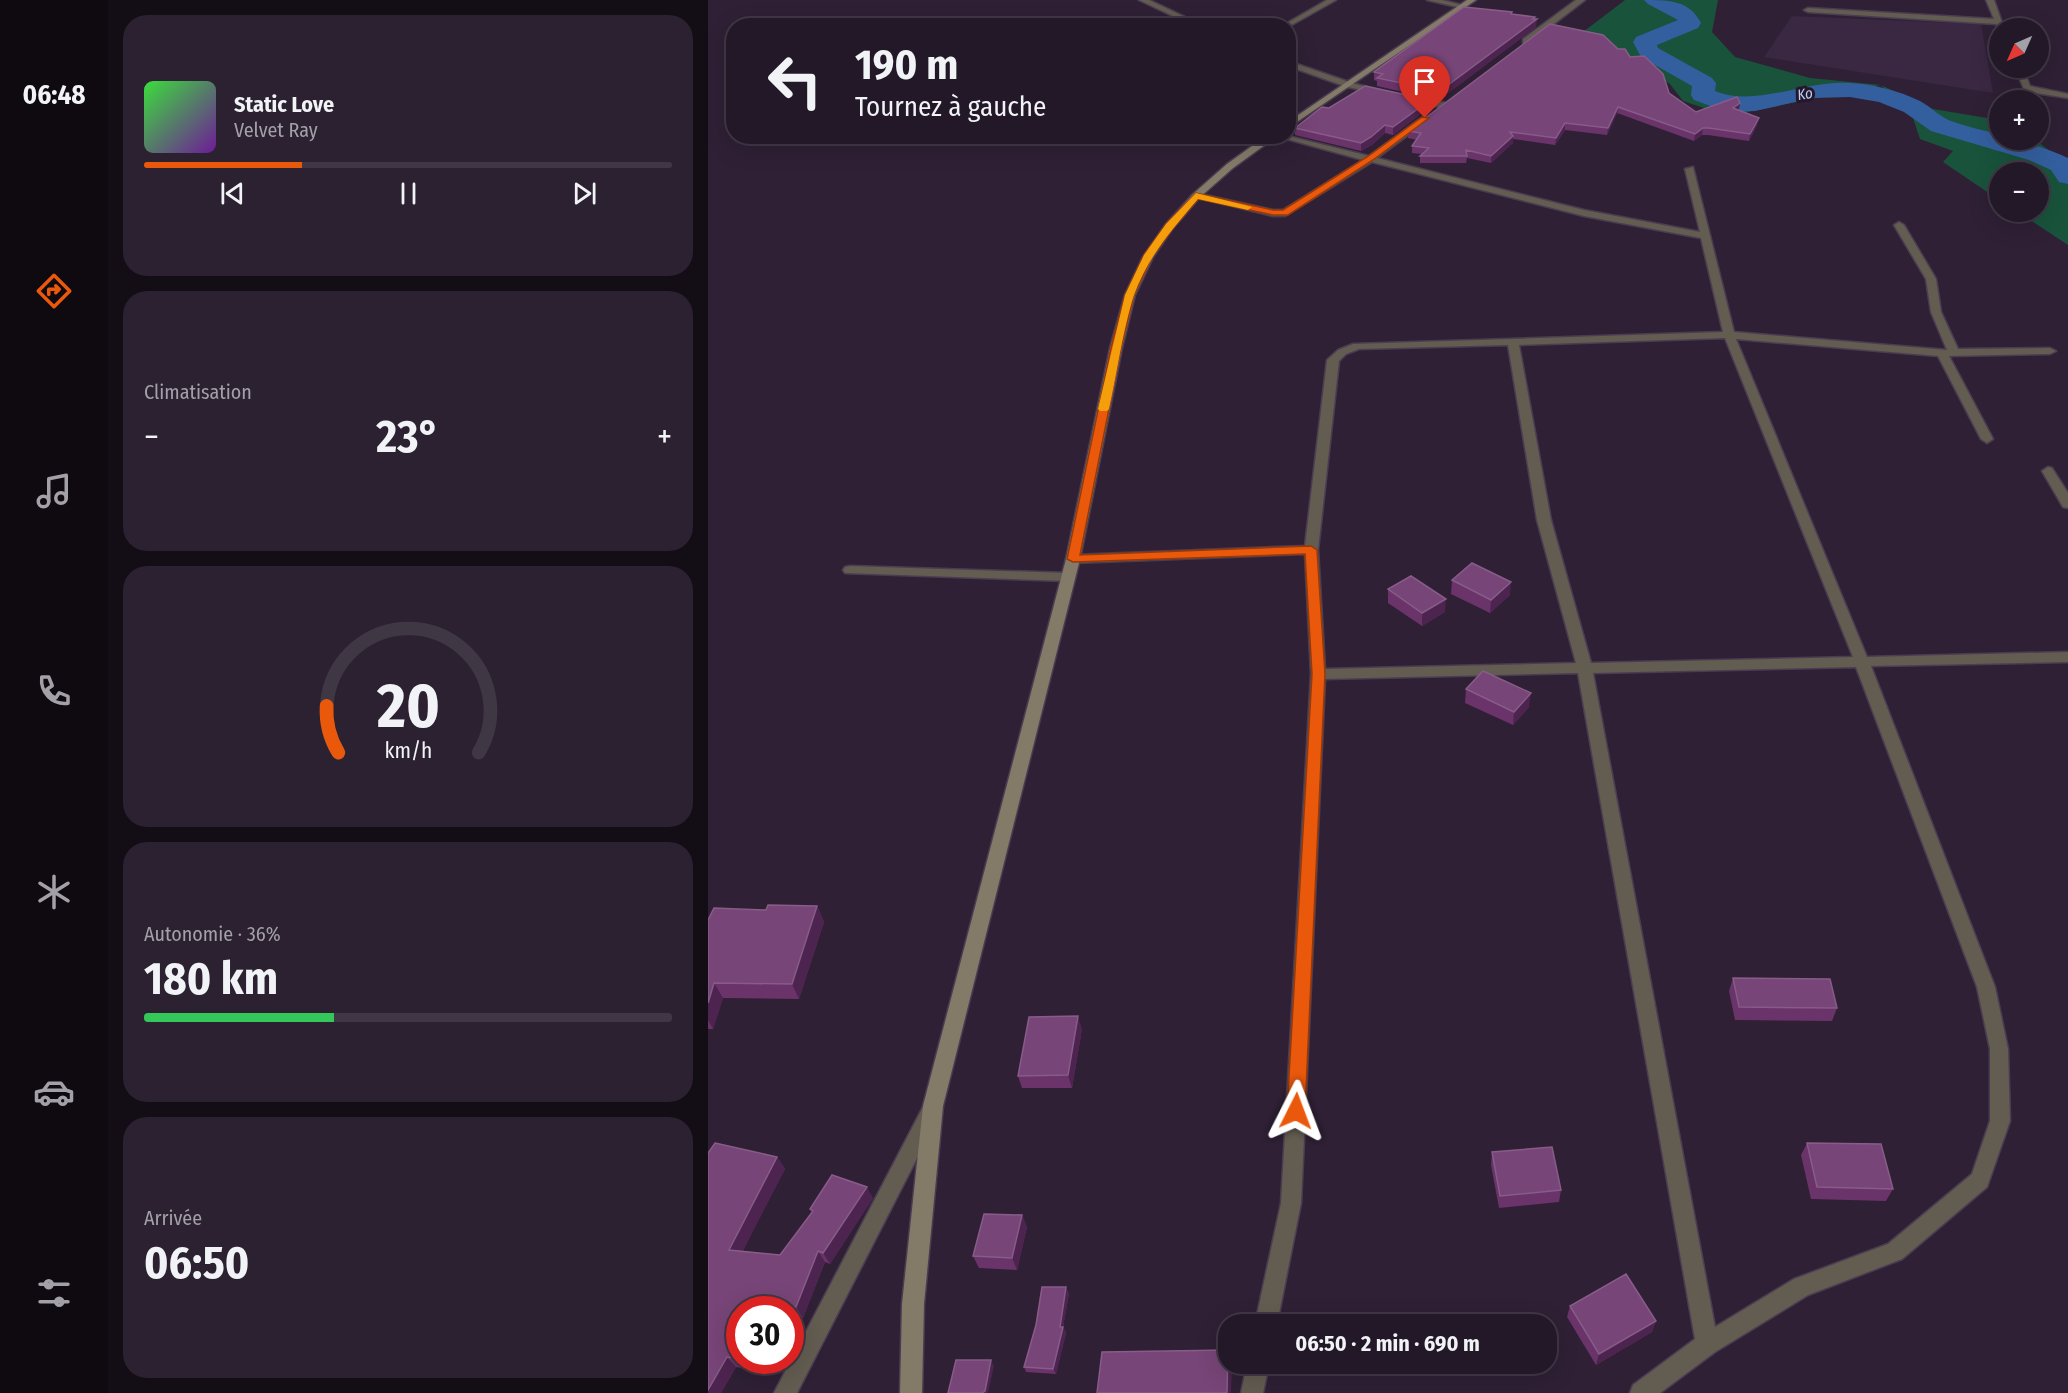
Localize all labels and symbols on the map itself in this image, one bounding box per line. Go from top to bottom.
north arrow [1989,18,2049,78]
pin [1399,56,1450,118]
water label: Ko [1796,84,1814,104]
position arrow [1264,1079,1328,1143]
speed limit sign: 30 [726,1296,804,1374]

